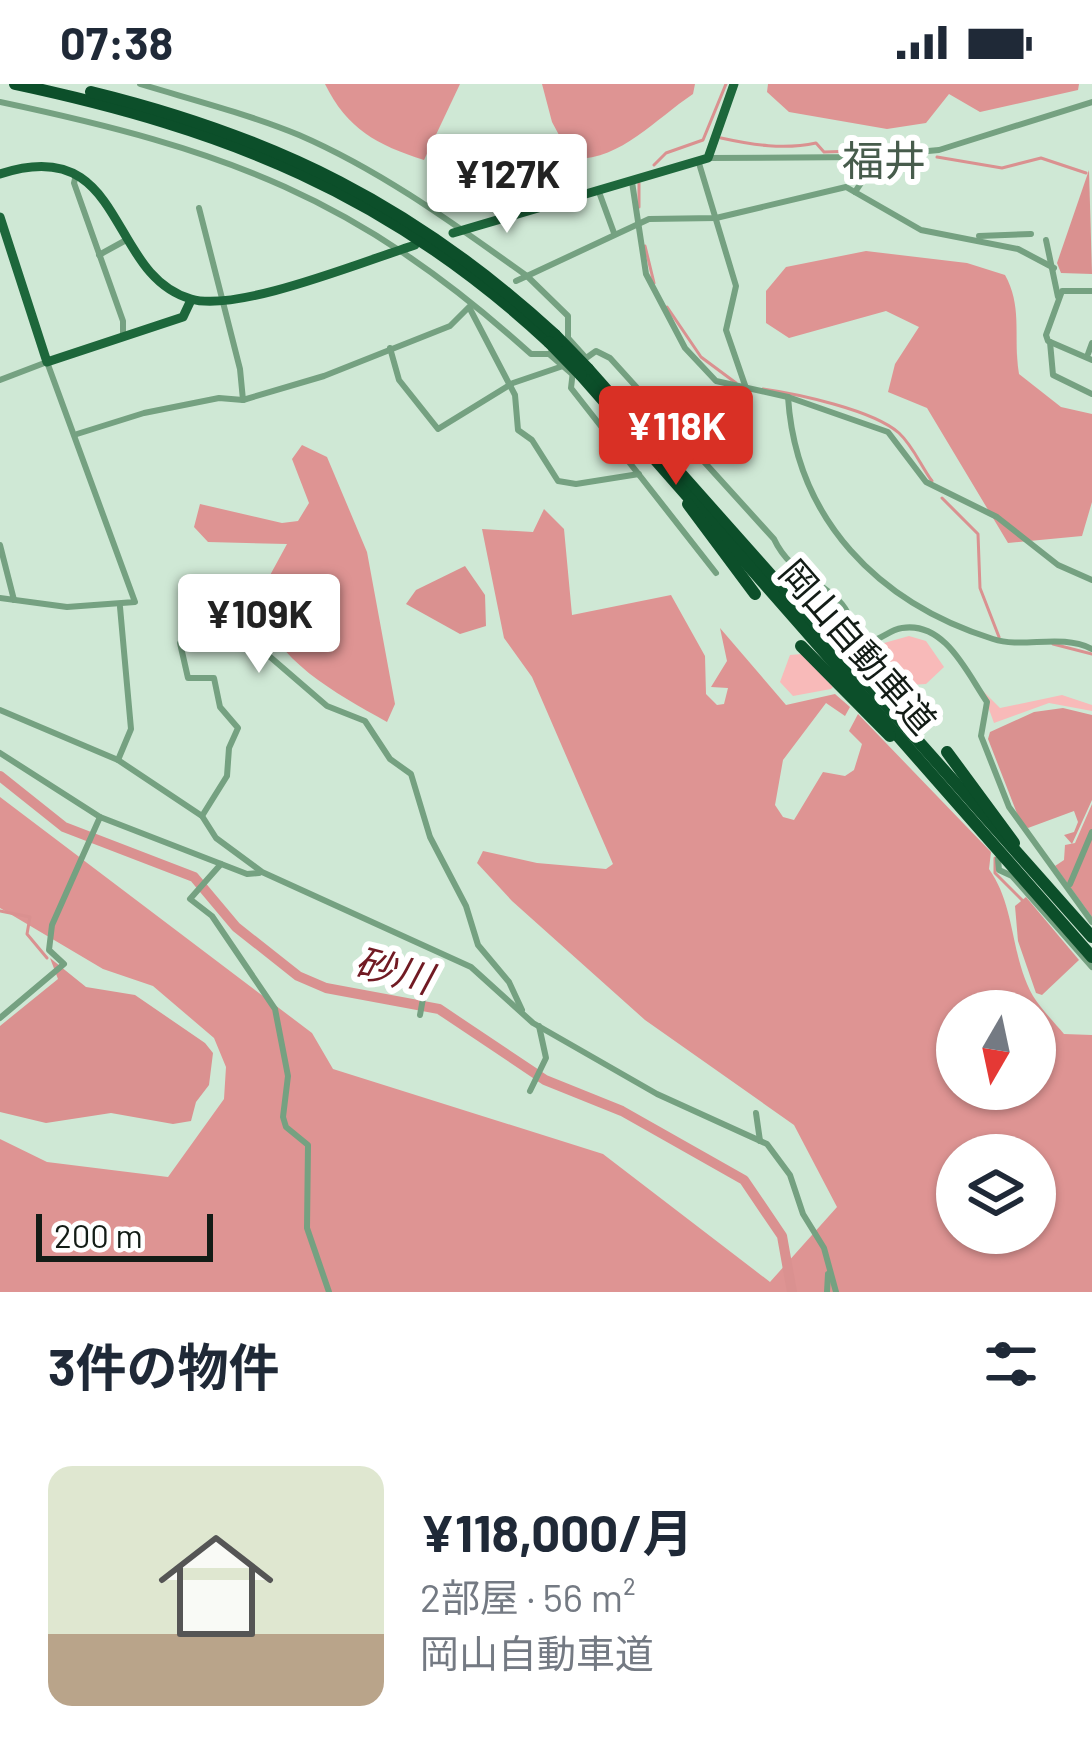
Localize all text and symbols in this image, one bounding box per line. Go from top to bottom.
text: 07:38 [60,15,173,69]
pin: ¥127K [423,134,591,236]
district label: 福井 [842,134,926,184]
text: ¥127K [454,149,560,196]
pin: ¥118K [592,386,760,488]
text: ¥118K [626,401,726,448]
street label: 岡山自動車道 [772,550,946,742]
pin: ¥109K [175,574,343,676]
text: ¥109K [205,589,313,636]
water label: 砂川 [350,937,441,1002]
north arrow [936,990,1056,1110]
map controls [936,990,1056,1254]
button: layers [936,1134,1056,1254]
scale bar [36,1208,213,1261]
text: 200 m [54,1215,143,1255]
icon: filters [978,1331,1044,1397]
text: 3件の物件 [48,1335,280,1396]
text: ¥118,000/月 [420,1501,694,1562]
icon: home [144,1514,288,1658]
text: 2部屋 · 56 m² [420,1573,636,1620]
text: 岡山自動車道 [420,1629,654,1676]

